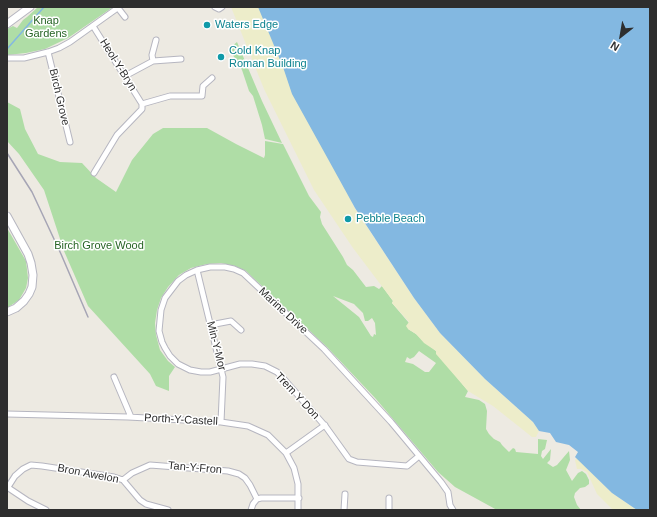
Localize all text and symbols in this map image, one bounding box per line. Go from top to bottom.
park label: Knap Gardens [25,14,67,40]
north arrow [601,16,641,56]
place label: Waters Edge [215,18,278,32]
marker: Waters Edge [202,20,212,30]
street label: Heol-Y-Bryn [97,37,139,93]
text: N [608,39,621,53]
place label: Cold Knap Roman Building [229,44,307,70]
marker: Cold Knap Roman Building [216,52,226,62]
street label: Birch Grove [46,67,72,127]
place label: Pebble Beach [356,212,424,226]
marker: Pebble Beach [343,214,353,224]
park label: Birch Grove Wood [54,239,144,253]
street label: Marine Drive [256,285,310,337]
street label: Min-Y-Mor [204,320,228,372]
street label: Trem Y Don [272,370,322,422]
street label: Porth-Y-Castell [144,411,218,429]
street label: Tan-Y-Fron [168,459,222,477]
street label: Bron Awelon [56,462,120,486]

